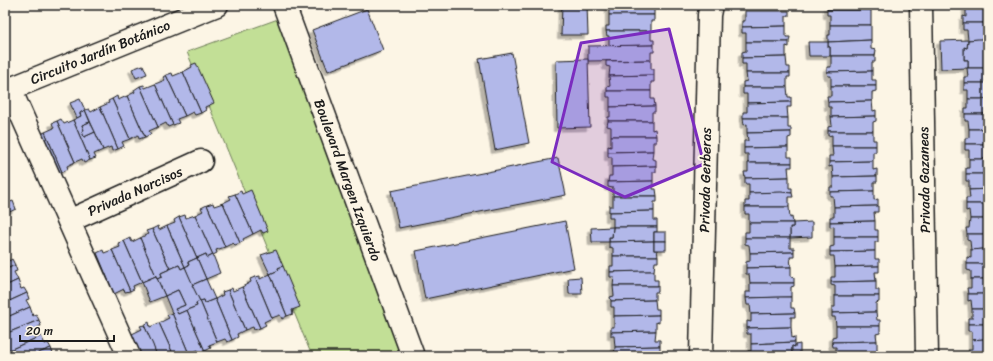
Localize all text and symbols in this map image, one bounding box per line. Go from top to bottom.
street label: Circuito Jardín Botánico [26,13,174,92]
street label: Boulevard Margen Izquierdo [307,96,389,265]
street label: Privada Gazaneas [911,126,938,233]
street label: Privada Gerberas [692,127,719,233]
street label: Privada Narcisos [83,159,187,224]
scale bar [20,317,114,343]
text: 20 m [26,320,53,342]

